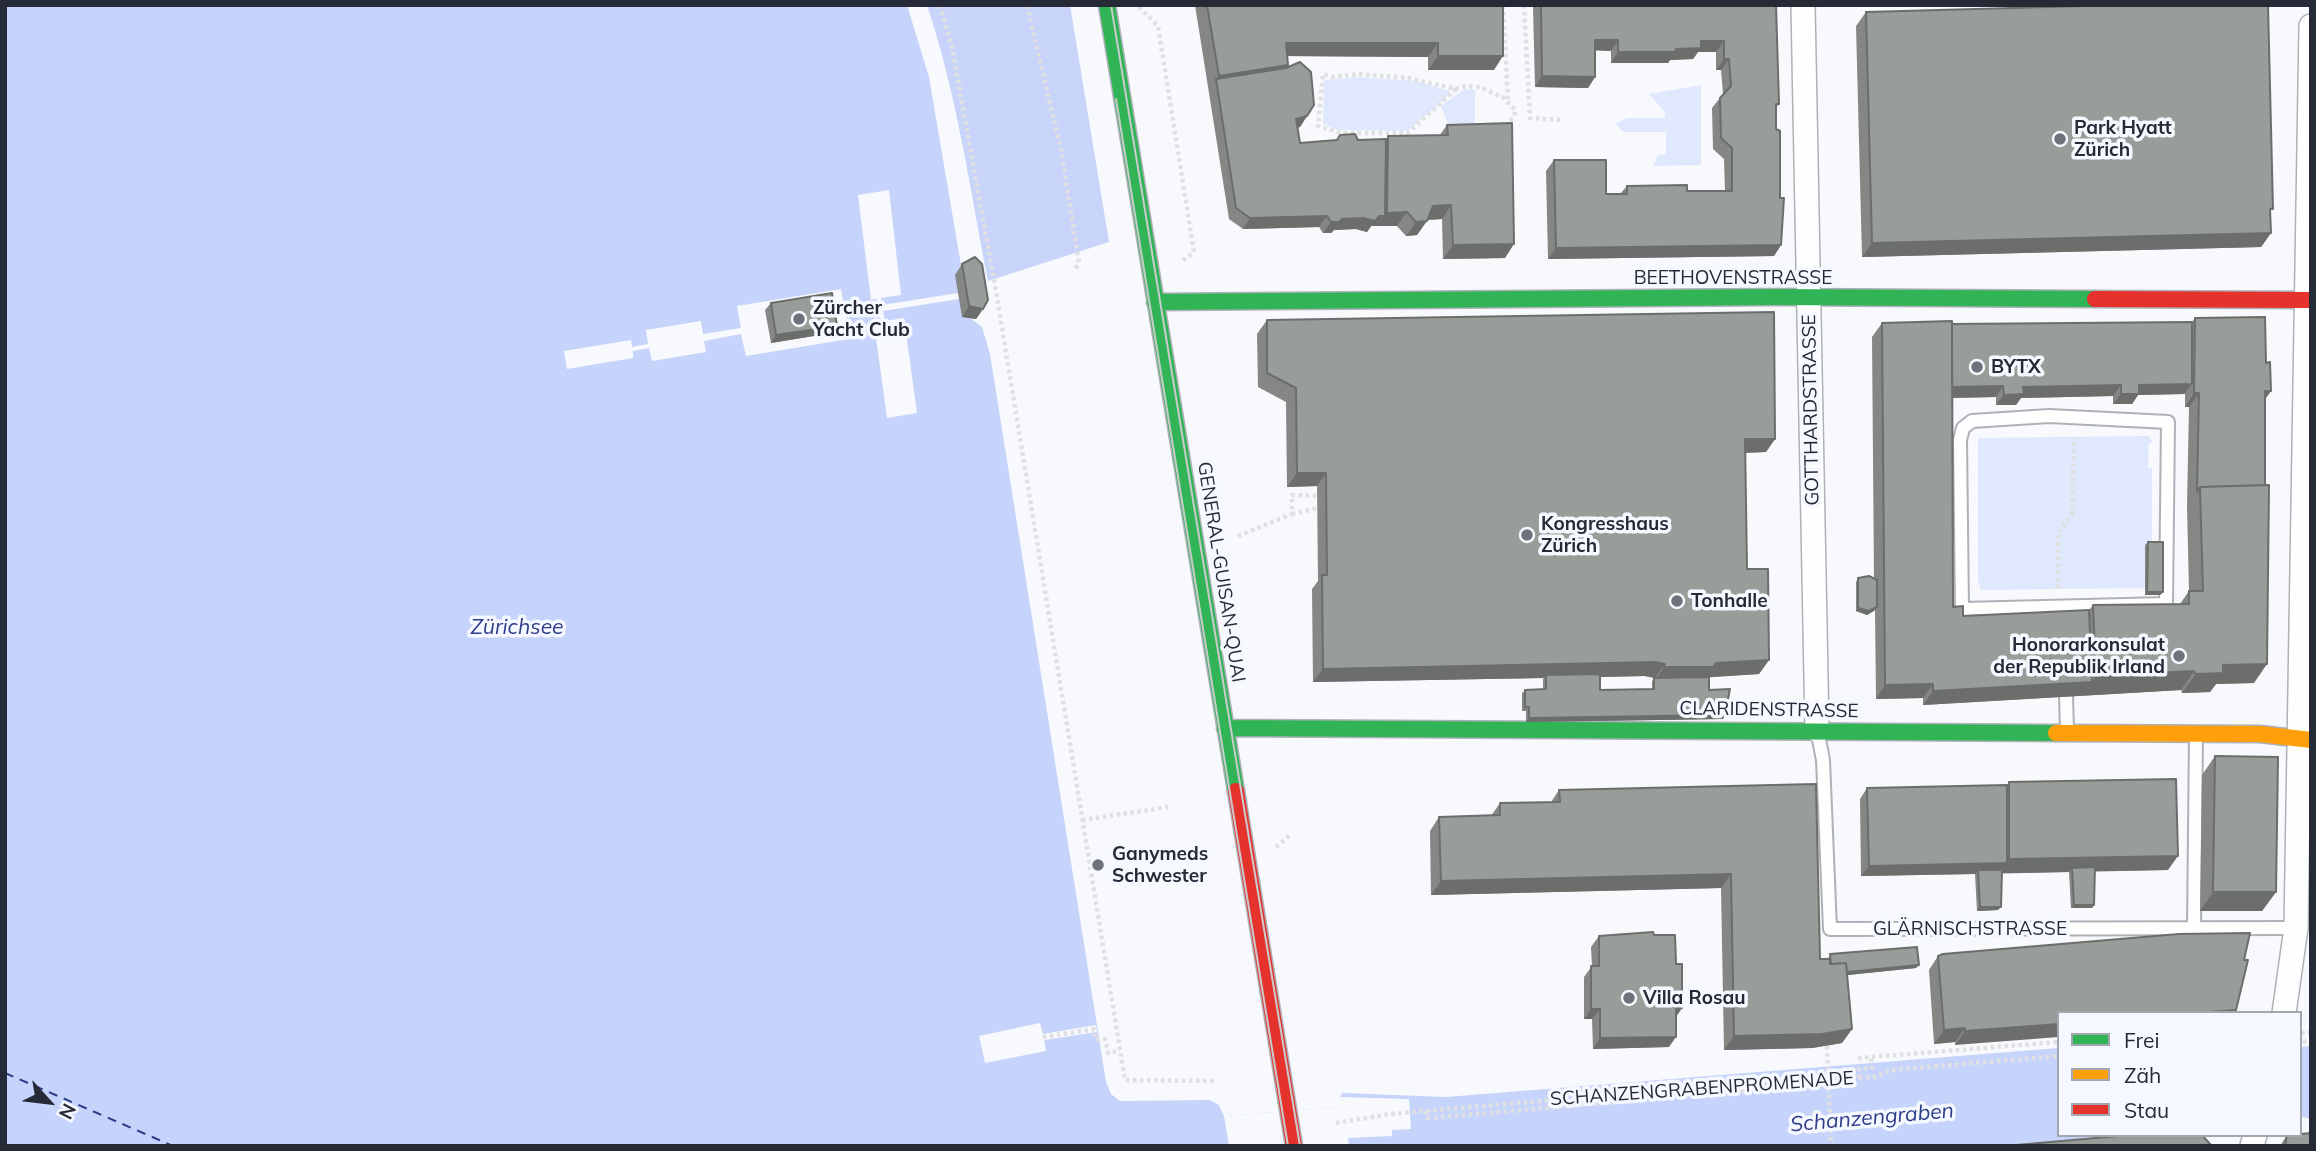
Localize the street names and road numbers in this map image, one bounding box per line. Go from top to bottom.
street label: BEETHOVENSTRASSE [1634,267,1832,289]
street label: GOTTHARDSTRASSE [1798,314,1824,506]
street label: GENERAL-GUISAN-QUAI [1192,460,1250,684]
street label: CLARIDENSTRASSE [1679,697,1859,723]
street label: GLÄRNISCHSTRASSE [1873,918,2067,940]
street label: SCHANZENGRABENPROMENADE [1549,1067,1855,1111]

